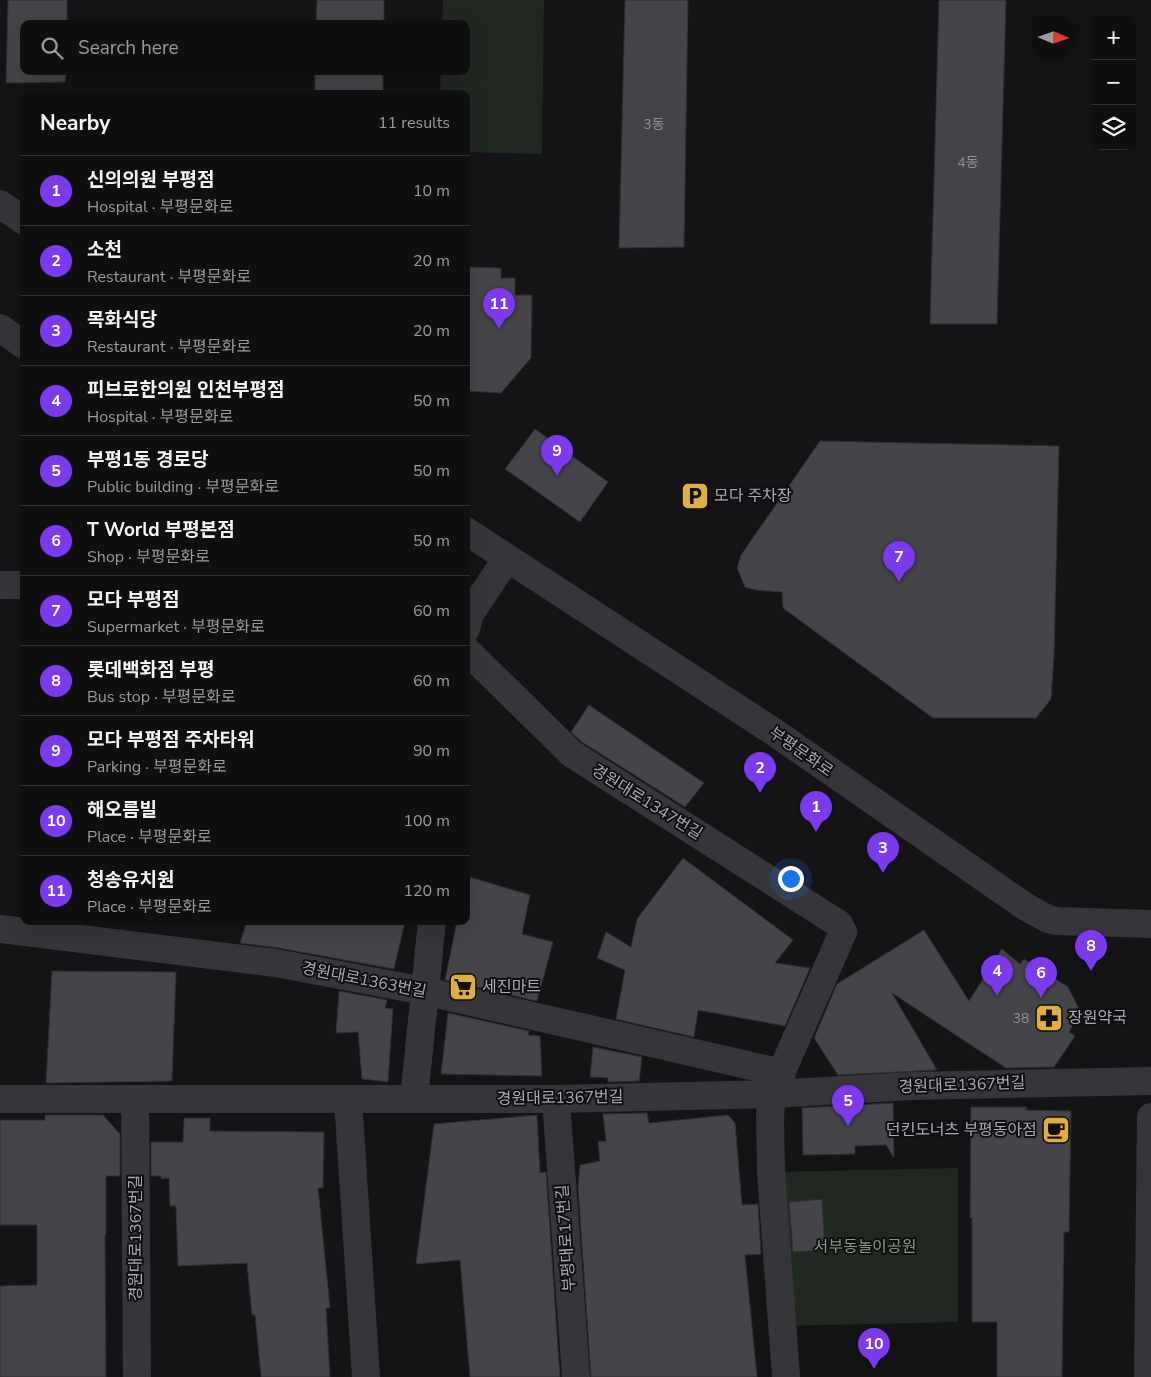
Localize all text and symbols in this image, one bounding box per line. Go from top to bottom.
north arrow [1031,15,1076,60]
map controls [1091,15,1136,150]
button: + [1091,15,1136,60]
search box [20,20,470,75]
icon: search [38,34,66,62]
text: Search here [78,35,179,61]
button: − [1091,60,1136,105]
button: layers [1091,105,1136,150]
text: Nearby [40,109,110,137]
text: 11 results [378,112,450,134]
house number: 3동 [643,115,665,134]
house number: 4동 [957,153,979,172]
text: 신의의원 부평점 [87,167,215,193]
text: 1 [51,180,61,202]
text: 10 m [413,180,450,202]
text: Hospital · 부평문화로 [87,196,233,218]
text: 소천 [87,237,122,263]
text: 2 [51,250,61,272]
text: 20 m [413,250,450,272]
text: Restaurant · 부평문화로 [87,266,251,288]
pin: 11 [483,288,515,329]
text: 목화식당 [87,307,157,333]
text: 3 [51,320,61,342]
text: 20 m [413,320,450,342]
text: Restaurant · 부평문화로 [87,336,251,358]
text: 피브로한의원 인천부평점 [87,377,284,403]
text: 4 [51,390,61,412]
text: 50 m [413,390,450,412]
text: Hospital · 부평문화로 [87,406,233,428]
pin: 9 [541,435,573,476]
text: 부평1동 경로당 [87,447,208,473]
text: 5 [51,460,61,482]
text: 50 m [413,460,450,482]
text: Public building · 부평문화로 [87,476,279,498]
parking icon: 모다 주차장 [680,481,710,511]
place label: 모다 주차장 [714,485,792,507]
text: T World 부평본점 [87,517,235,543]
text: 6 [51,530,61,552]
text: 50 m [413,530,450,552]
pin: 7 [883,541,915,582]
text: Shop · 부평문화로 [87,546,210,568]
text: 모다 부평점 [87,587,180,613]
text: 7 [51,600,61,622]
text: 60 m [413,600,450,622]
text: Supermarket · 부평문화로 [87,616,265,638]
text: 롯데백화점 부평 [87,657,215,683]
text: 8 [51,670,61,692]
text: 60 m [413,670,450,692]
text: Bus stop · 부평문화로 [87,686,235,708]
street label: 부평문화로 [765,722,838,782]
text: 모다 부평점 주차타워 [87,727,255,753]
text: 9 [51,740,61,762]
text: 90 m [413,740,450,762]
pin: 2 [744,752,776,793]
text: Parking · 부평문화로 [87,756,227,778]
street label: 경원대로1347번길 [587,759,707,845]
pin: 1 [800,791,832,832]
text: 해오름빌 [87,797,157,823]
text: 10 [46,810,66,832]
text: 100 m [403,810,450,832]
text: Place · 부평문화로 [87,826,212,848]
pin: 3 [867,832,899,873]
your location [778,866,804,892]
text: 청송유치원 [87,867,174,893]
text: 11 [46,880,66,902]
text: 120 m [403,880,450,902]
text: Place · 부평문화로 [87,896,212,918]
pin: 8 [1075,930,1107,971]
pin: 4 [981,955,1013,996]
street label: 경원대로1363번길 [300,957,428,1003]
pin: 6 [1025,957,1057,998]
supermarket icon: 세진마트 [448,972,478,1002]
place label: 세진마트 [482,976,541,998]
pharmacy icon: 장원약국 [1034,1003,1064,1033]
place label: 장원약국 [1068,1007,1127,1029]
house number: 38 [1013,1009,1029,1028]
street label: 경원대로1367번길 [898,1072,1026,1098]
pin: 5 [832,1085,864,1126]
street label: 경원대로1367번길 [496,1086,624,1110]
cafe icon: 던킨도너츠 부평동아점 [1041,1115,1071,1145]
place label: 던킨도너츠 부평동아점 [886,1119,1037,1141]
street label: 경원대로1367번길 [125,1175,147,1301]
street label: 부평대로17번길 [551,1184,581,1292]
park label: 서부동놀이공원 [813,1236,917,1258]
pin: 10 [858,1328,890,1369]

